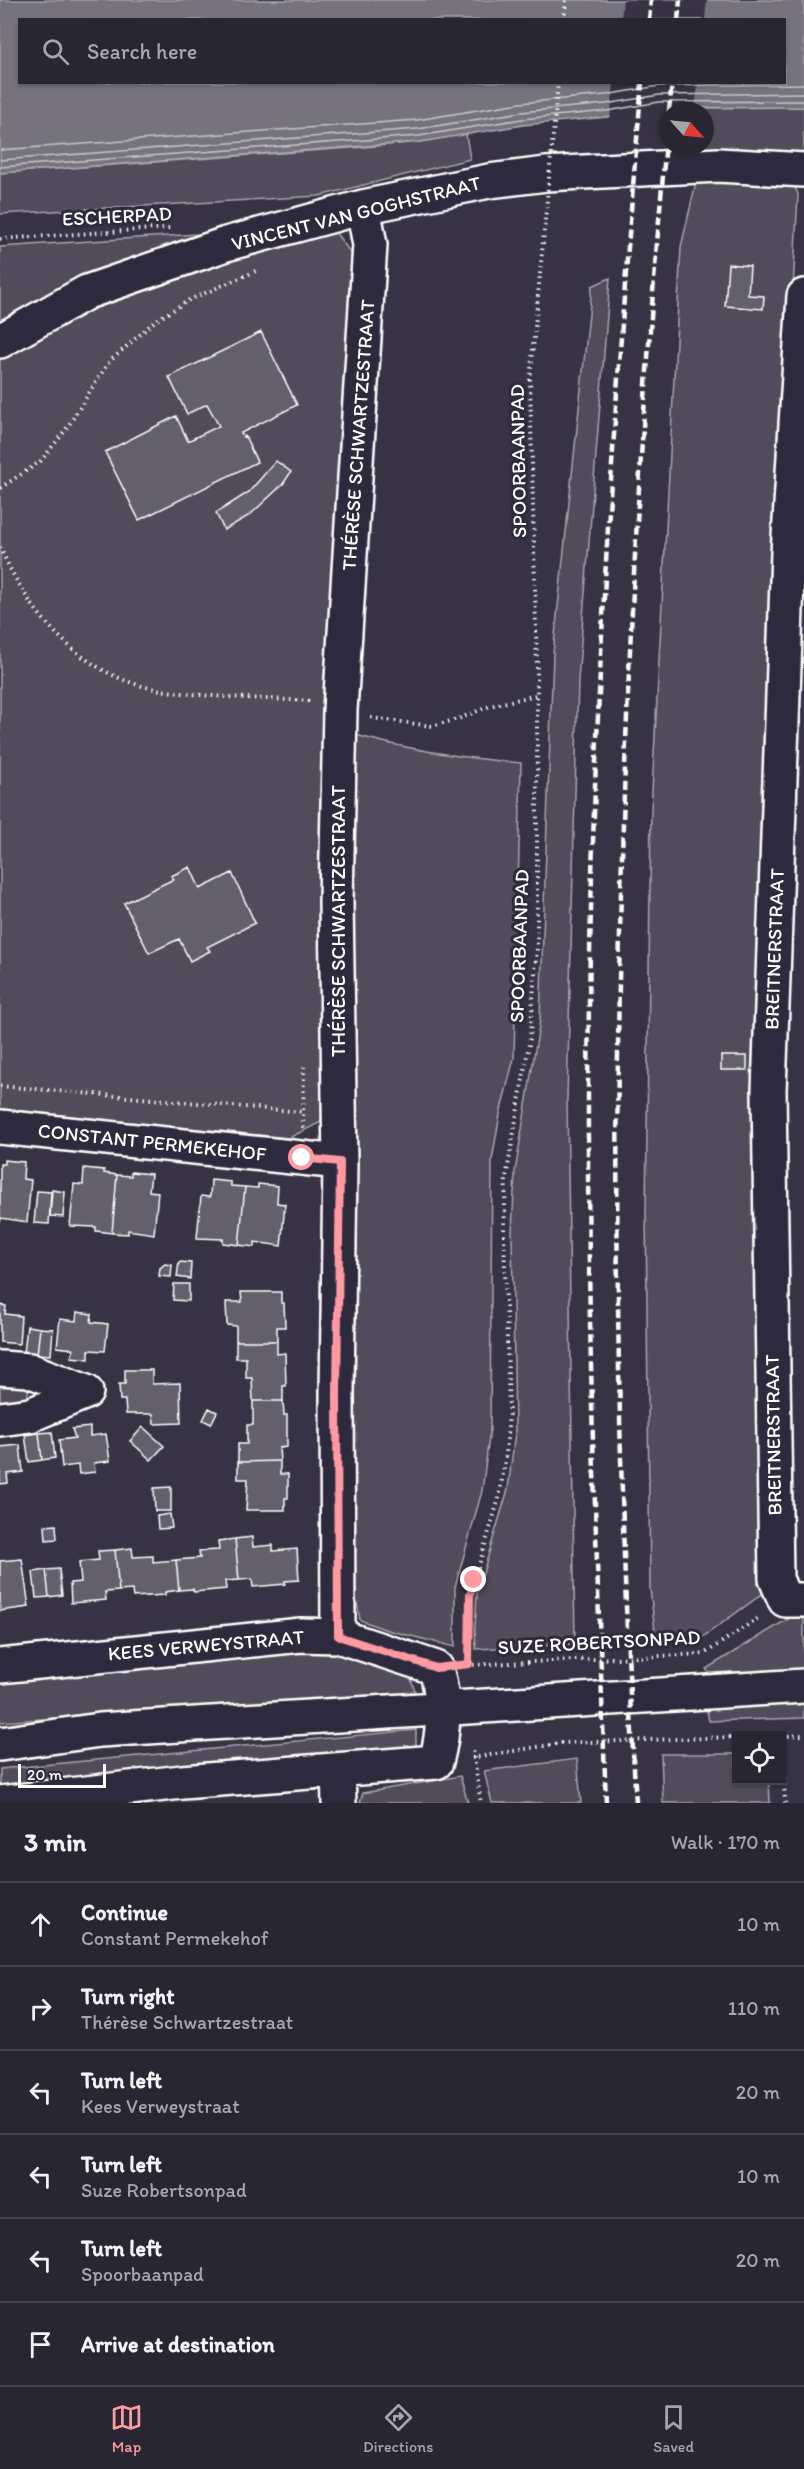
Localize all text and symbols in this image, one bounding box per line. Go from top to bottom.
search box [18,18,786,84]
icon: search [39,35,72,68]
text: Search here [87,38,197,65]
north arrow [660,102,714,156]
street label: VINCENT VAN GOGHSTRAAT [229,170,483,256]
street label: ESCHERPAD [62,201,172,231]
street label: THÉRÈSE SCHWARTZESTRAAT [337,299,379,571]
street label: SPOORBAANPAD [505,384,531,538]
street label: THÉRÈSE SCHWARTZESTRAAT [326,785,350,1057]
street label: BREITNERSTRAAT [759,868,789,1030]
street label: SPOORBAANPAD [504,869,534,1023]
street label: CONSTANT PERMEKEHOF [37,1118,268,1166]
route start [288,1144,314,1170]
street label: BREITNERSTRAAT [760,1354,786,1516]
route end [460,1566,486,1592]
street label: KEES VERWEYSTRAAT [107,1624,305,1666]
street label: SUZE ROBERTSONPAD [497,1625,701,1659]
map controls [732,1731,786,1785]
button: locate [732,1731,786,1785]
scale bar [18,1761,106,1788]
text: 20 m [27,1765,62,1784]
text: 3 min [24,1826,86,1858]
text: Walk · 170 m [671,1830,780,1854]
text: Continue [81,1899,168,1926]
icon: ahead [24,1908,57,1941]
text: 10 m [737,1912,780,1936]
text: Constant Permekehof [81,1926,268,1950]
text: Turn right [81,1983,175,2010]
icon: right [24,1992,57,2025]
text: 110 m [728,1996,780,2020]
text: Thérèse Schwartzestraat [81,2010,293,2034]
text: Turn left [81,2067,162,2094]
icon: left [24,2076,57,2109]
text: 20 m [736,2080,780,2104]
text: Kees Verweystraat [81,2094,240,2118]
text: Turn left [81,2151,162,2178]
icon: left [24,2160,57,2193]
text: 10 m [737,2164,780,2188]
text: Suze Robertsonpad [81,2178,247,2202]
text: Turn left [81,2235,162,2262]
icon: left [24,2244,57,2277]
text: 20 m [736,2248,780,2272]
text: Spoorbaanpad [81,2262,204,2286]
icon: arrive [24,2328,57,2361]
text: Arrive at destination [81,2331,275,2358]
tab: Map [110,2401,143,2456]
tab: Directions [363,2401,433,2456]
tab: Saved [653,2401,694,2456]

